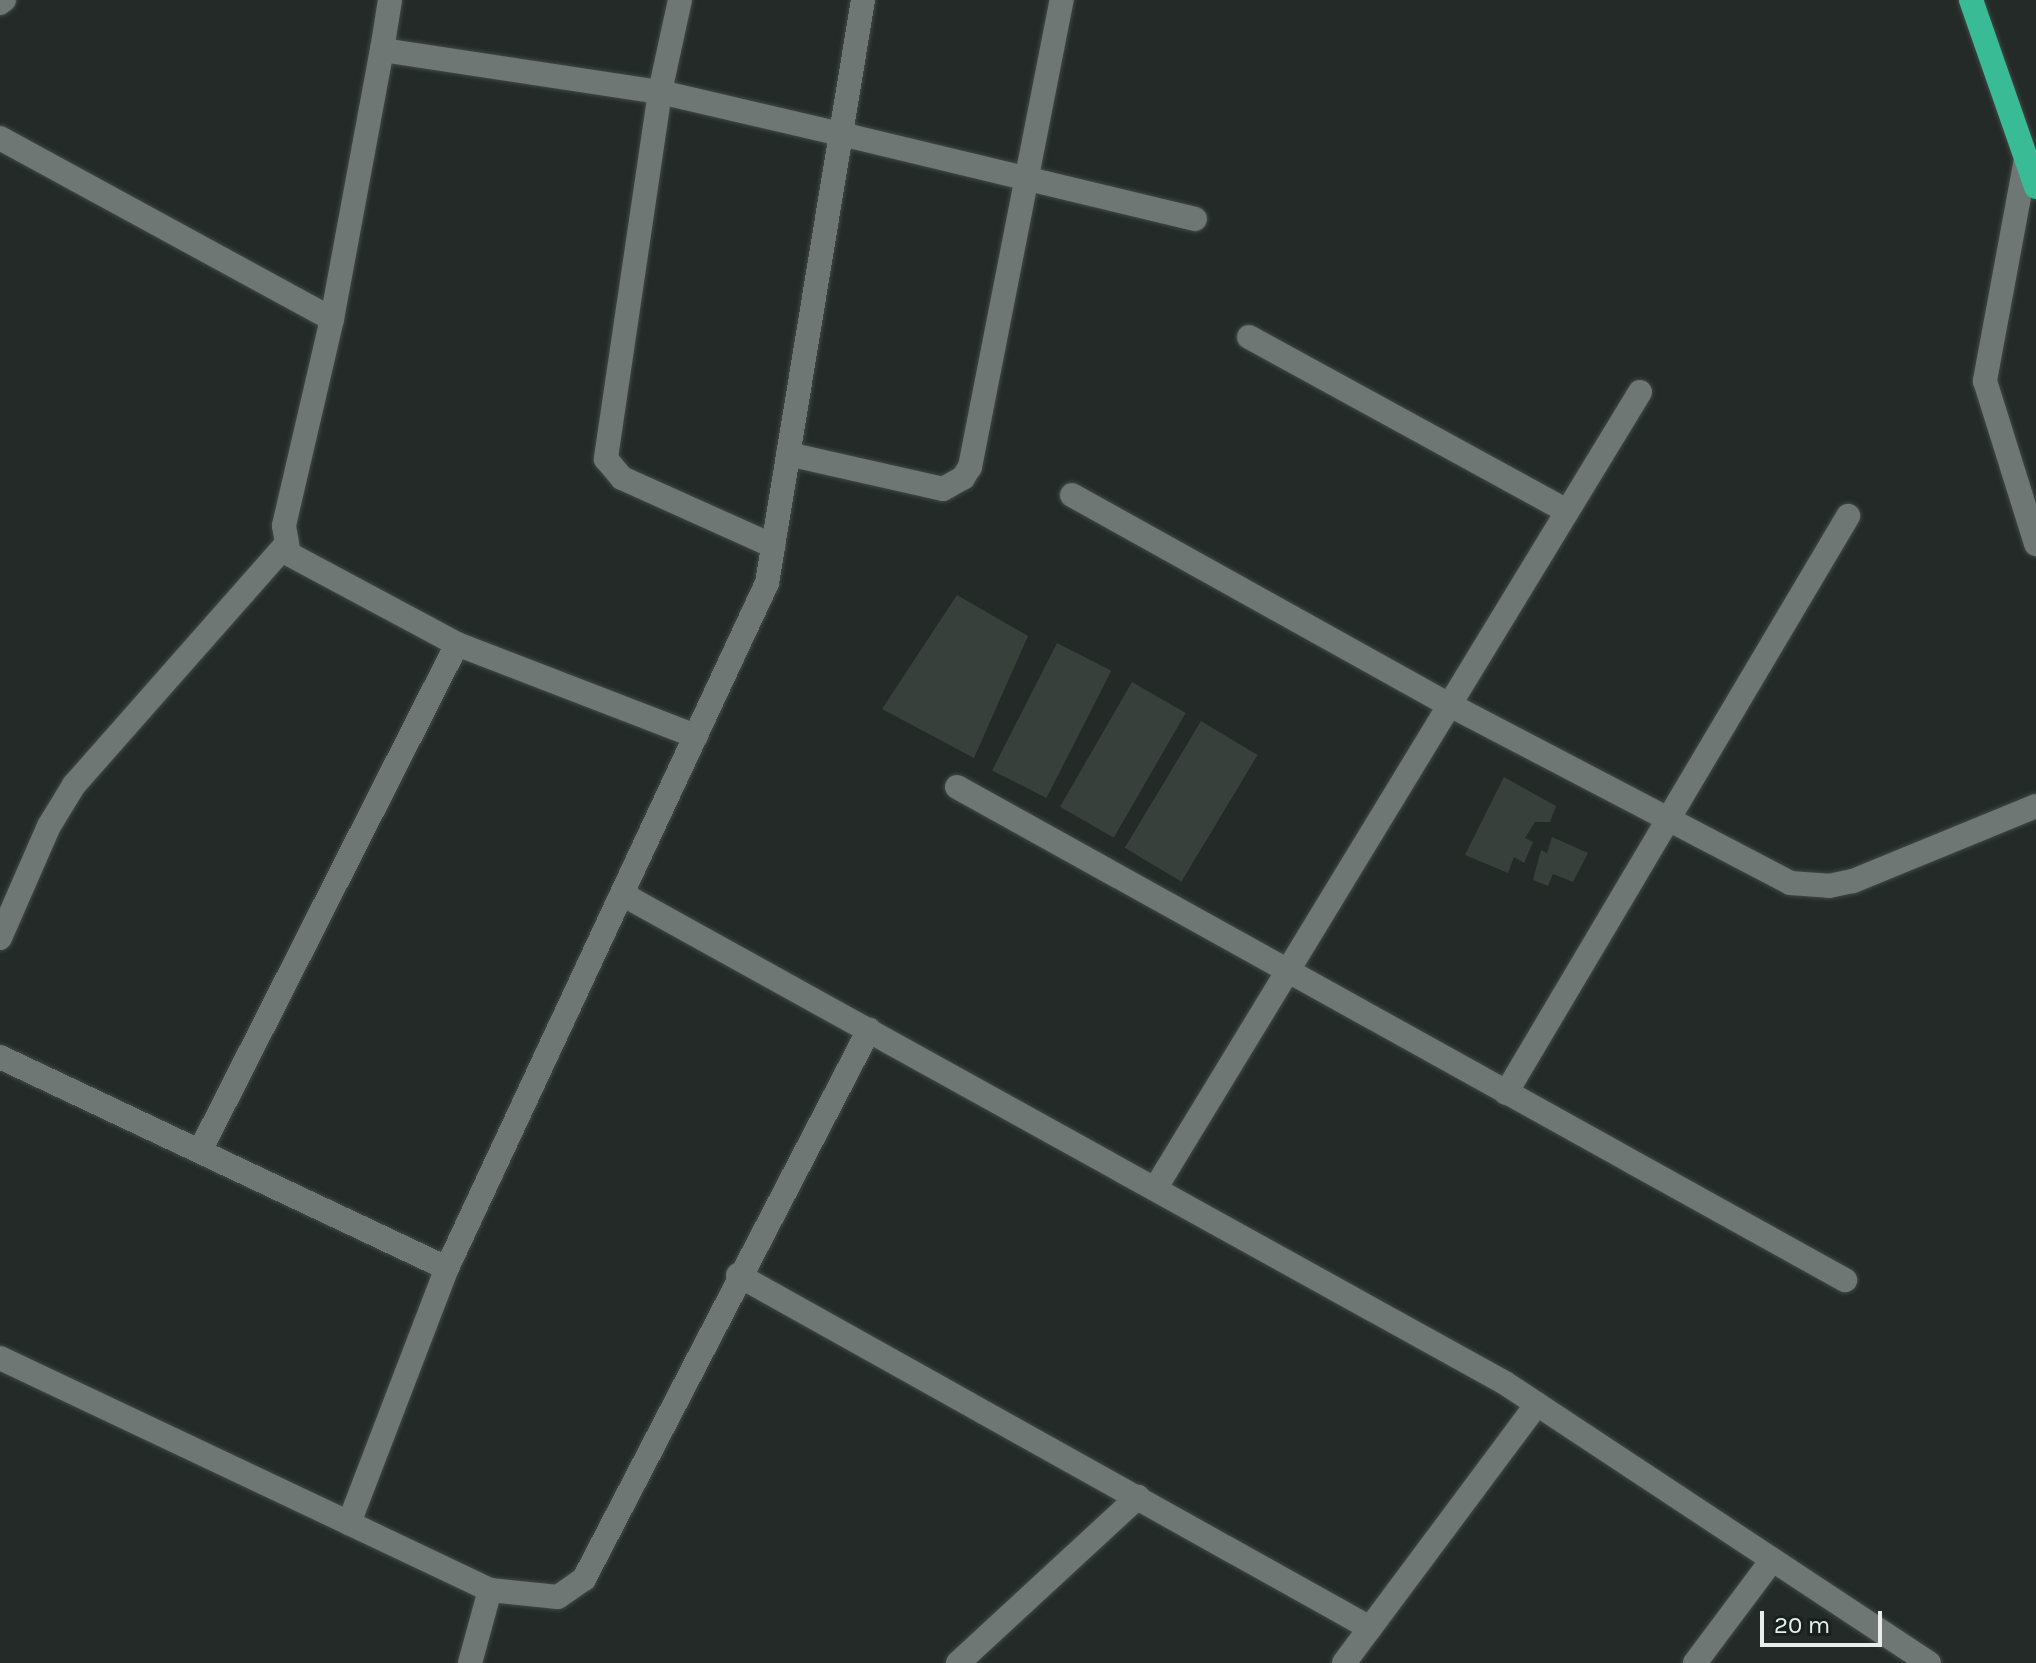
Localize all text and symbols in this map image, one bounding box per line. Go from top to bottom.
scale bar [1764,1595,1886,1645]
text: 20 m [1774,1611,1830,1639]

